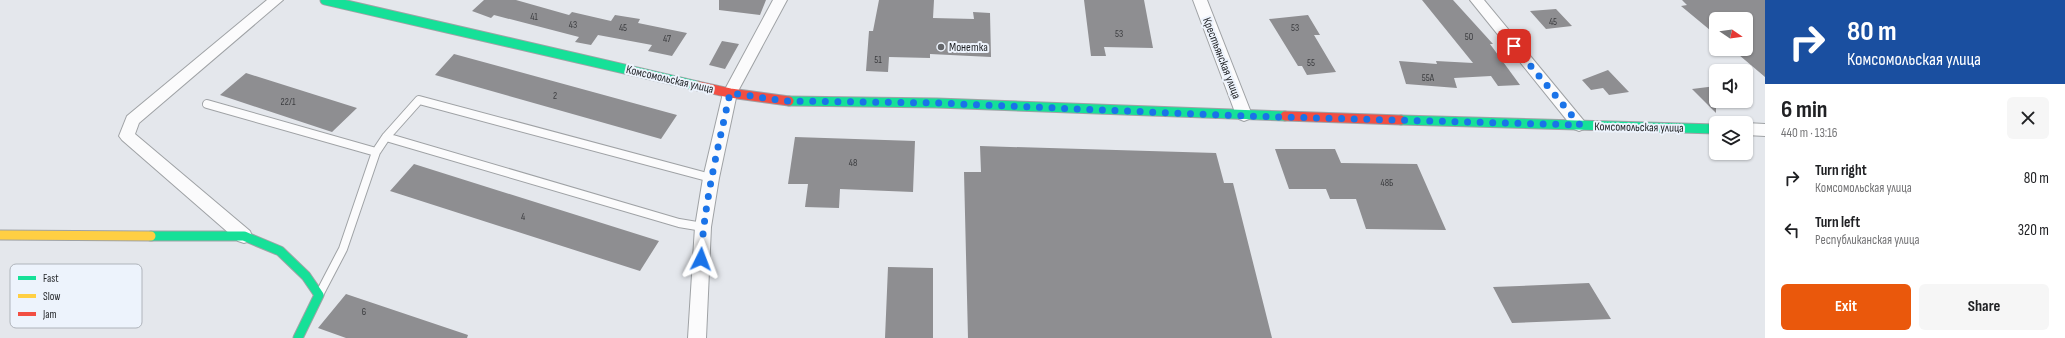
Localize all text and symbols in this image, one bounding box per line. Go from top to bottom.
house number: 41 [530,11,538,23]
north arrow [1709,12,1753,56]
map controls [1709,12,1753,160]
street label: Крестьянская улица [1199,15,1244,101]
text: 80 m [1847,15,1896,48]
house number: 45 [1549,16,1557,28]
icon: right [1781,16,1833,68]
house number: 43 [569,19,577,31]
house number: 45 [619,22,627,34]
house number: 53 [1291,22,1299,34]
house number: 53 [1115,28,1123,40]
pin [1497,29,1531,63]
house number: 50 [1465,31,1473,43]
house number: 47 [663,33,671,45]
icon: arrive [1503,35,1525,57]
place label: Монетка [949,40,988,55]
marker: Монетка [936,42,946,52]
text: Комсомольская улица [1847,49,1981,70]
house number: 51 [874,54,882,66]
house number: 55 [1307,57,1315,69]
street label: Комсомольская улица [625,62,715,97]
button: sound [1709,64,1753,108]
house number: 55А [1422,72,1435,84]
house number: 2 [553,90,557,102]
text: 6 min [1781,95,1828,124]
house number: 22/1 [281,96,296,108]
button: close [2007,97,2049,139]
button: layers [1709,116,1753,160]
street label: Комсомольская улица [1594,119,1684,136]
text: 440 m · 13:16 [1781,125,1838,141]
house number: 48 [849,157,857,169]
text: Turn right [1815,161,1867,180]
icon: right [1781,167,1803,189]
text: 80 m [2024,169,2049,188]
house number: 48Б [1381,177,1394,189]
text: Комсомольская улица [1815,180,1912,196]
house number: 4 [521,211,525,223]
text: Turn left [1815,213,1860,232]
icon: left [1781,219,1803,241]
text: 320 m [2018,221,2049,240]
text: Республиканская улица [1815,232,1920,248]
position arrow [680,238,722,280]
legend [10,264,142,328]
text: Fast [43,272,59,285]
button: Exit [1781,284,1911,330]
button: Share [1919,284,2049,330]
text: Slow [43,290,60,303]
house number: 6 [362,306,366,318]
text: Jam [42,308,57,321]

